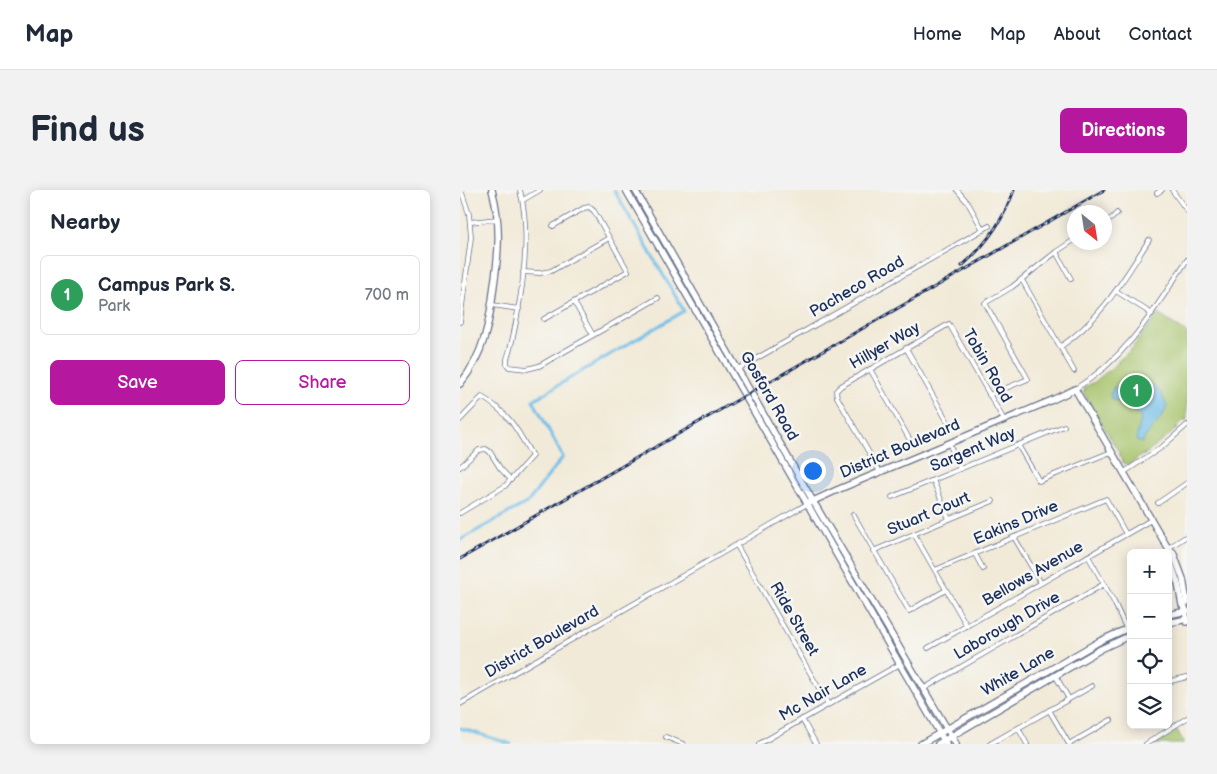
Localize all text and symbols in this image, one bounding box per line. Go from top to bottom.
text: Map [25,20,73,49]
text: Home [913,24,962,45]
text: Map [990,24,1026,45]
text: About [1054,24,1101,45]
text: Contact [1129,24,1192,45]
button: Directions [1060,108,1187,153]
text: Find us [30,109,145,152]
north arrow [1067,205,1112,250]
text: Nearby [50,210,120,235]
street label: Pacheco Road [806,252,908,322]
text: Campus Park S. [98,274,235,297]
text: 1 [64,286,70,305]
text: 700 m [365,286,409,305]
text: Park [98,297,130,316]
street label: Hillyer Way [847,318,924,374]
street label: Tobin Road [958,326,1016,406]
street label: Gosford Road [736,348,802,444]
button: Save [50,360,225,405]
button: Share [235,360,410,405]
pin: 1 [1120,372,1152,410]
street label: District Boulevard [837,415,963,483]
street label: Sargent Way [928,423,1019,476]
your location [800,458,826,484]
street label: Stuart Court [885,488,973,540]
street label: Eakins Drive [971,496,1062,549]
street label: Bellows Avenue [979,537,1087,611]
map controls [1127,549,1172,729]
button: + [1127,549,1172,594]
street label: Ride Street [765,579,823,659]
street label: Laborough Drive [951,588,1064,664]
button: − [1127,594,1172,639]
street label: District Boulevard [482,602,602,682]
button: locate [1127,639,1172,684]
street label: White Lane [978,643,1058,701]
street label: Mc Nair Lane [776,660,871,726]
button: layers [1127,684,1172,729]

